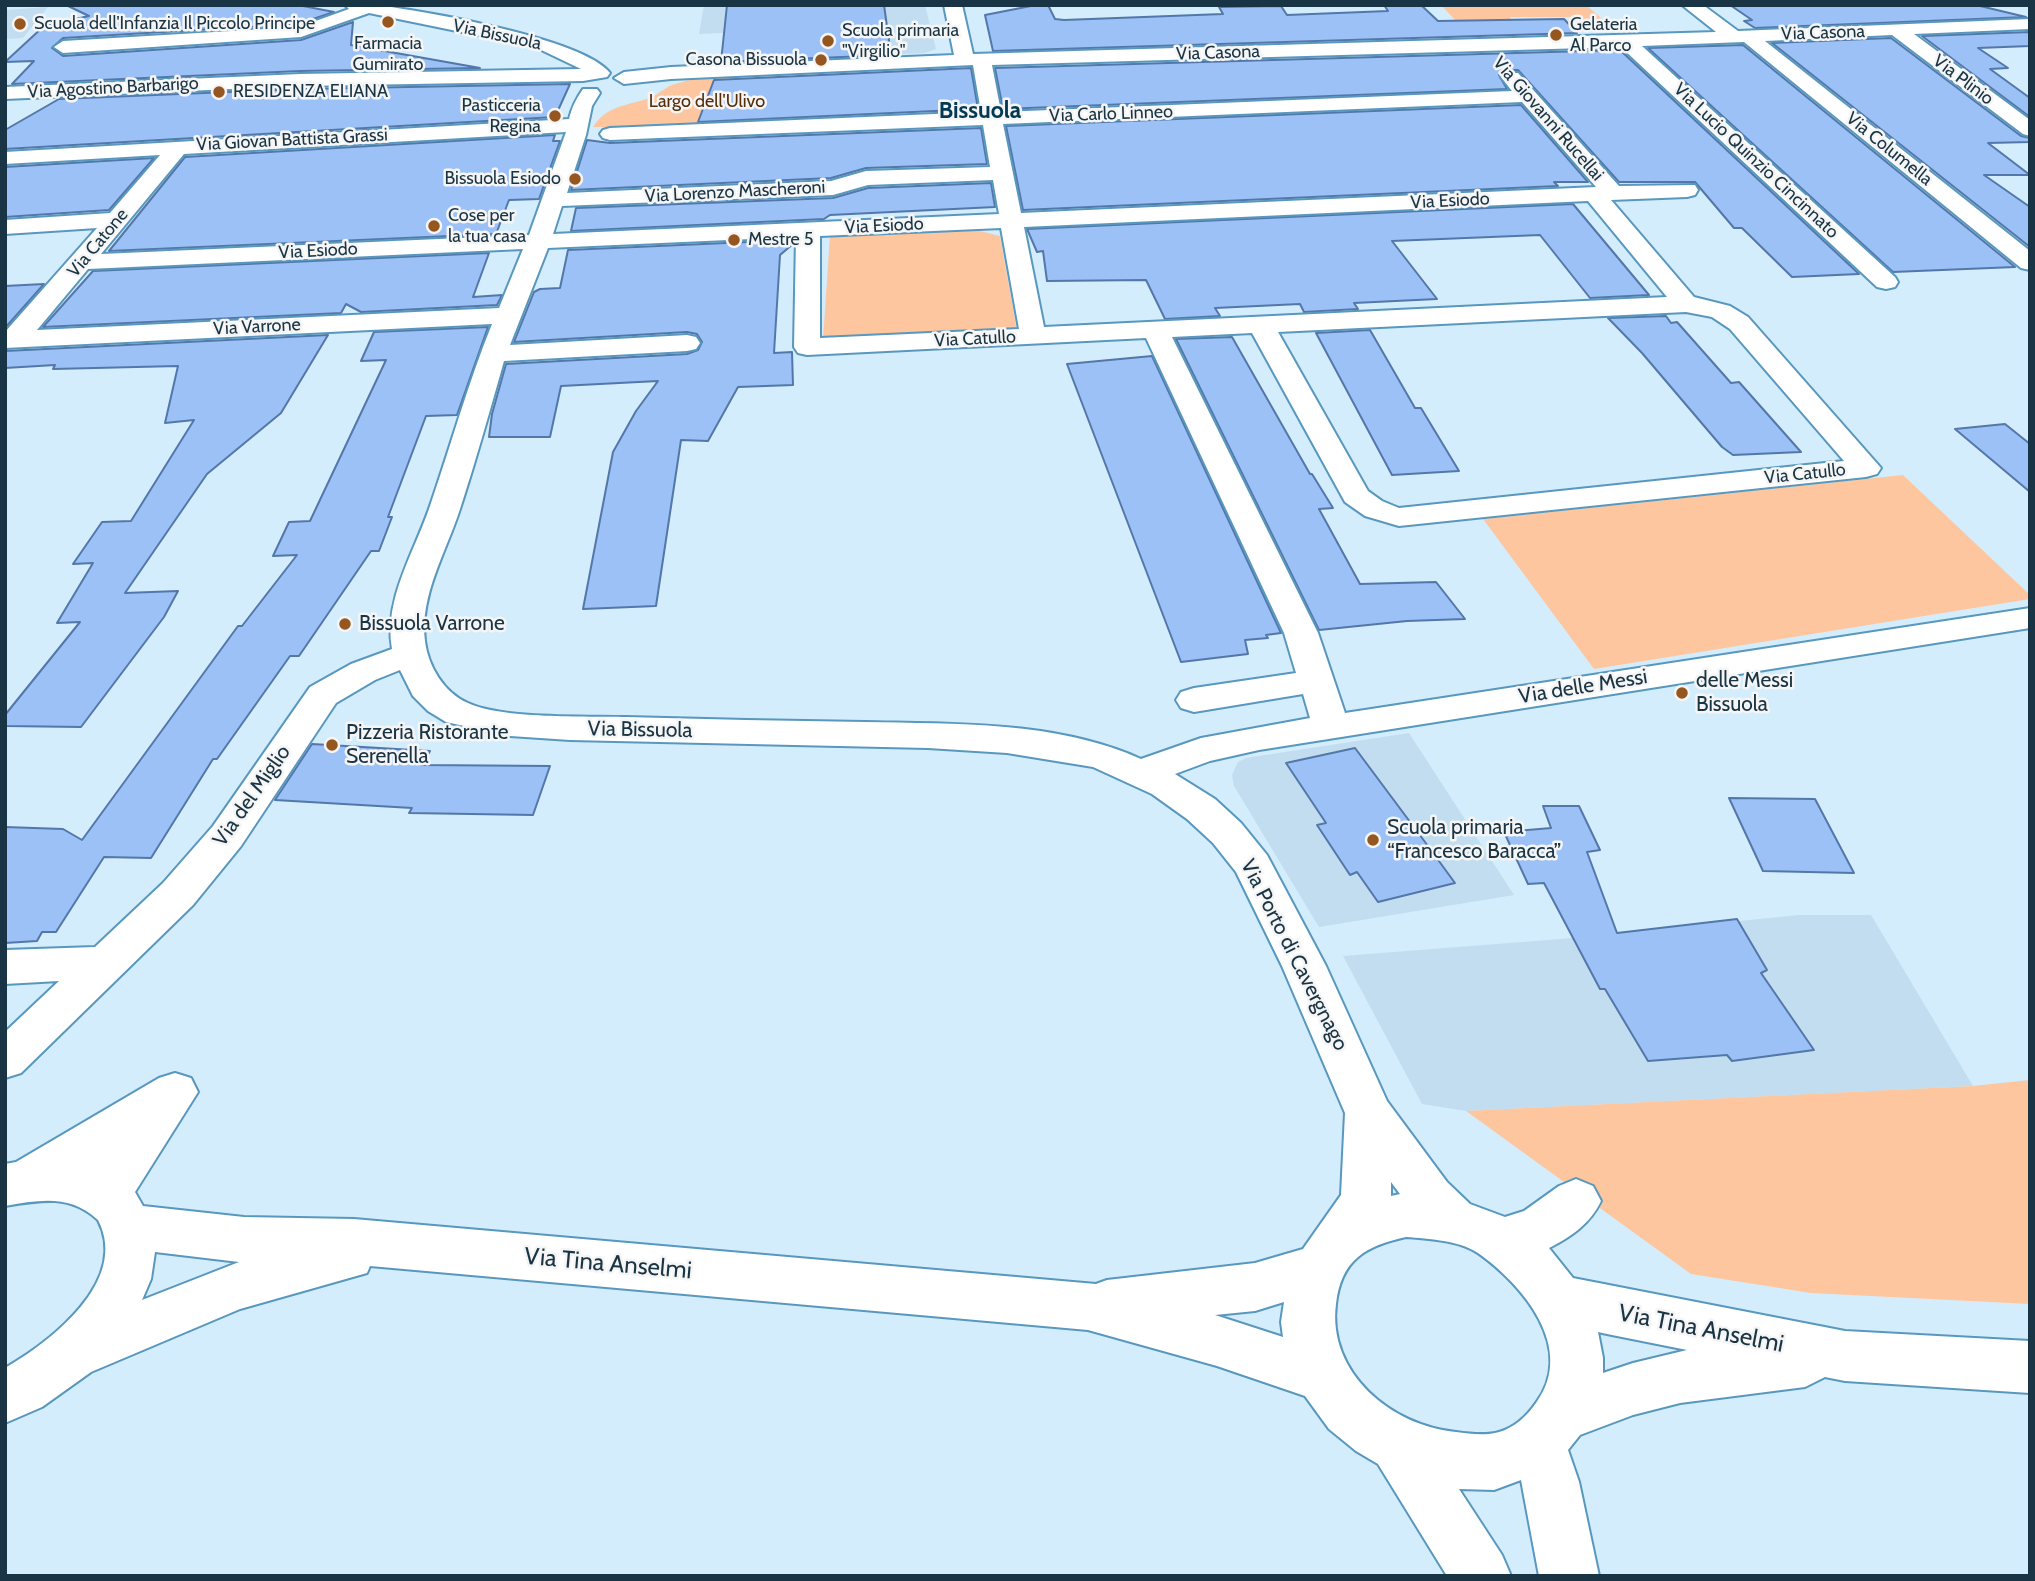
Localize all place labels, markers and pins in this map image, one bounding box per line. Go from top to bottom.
place label: Scuola dell'Infanzia Il Piccolo Principe [34,13,315,35]
marker: Farmacia Gumirato [380,14,396,30]
place label: Gelateria Al Parco [1570,14,1637,56]
marker: Scuola dell'Infanzia Il Piccolo Principe [12,16,28,32]
place label: Scuola primaria "Virgilio" [842,20,959,62]
marker: Gelateria Al Parco [1548,27,1564,43]
place label: Farmacia Gumirato [353,33,423,76]
marker: Scuola primaria "Virgilio" [820,33,836,49]
place label: Casona Bissuola [686,49,807,71]
marker: Casona Bissuola [813,52,829,68]
place label: RESIDENZA ELIANA [233,81,388,103]
marker: RESIDENZA ELIANA [211,84,227,100]
place label: Pasticceria Regina [462,95,541,138]
marker: Pasticceria Regina [547,108,563,124]
place label: Bissuola Esiodo [444,168,561,190]
marker: Bissuola Esiodo [567,171,583,187]
place label: Cose per la tua casa [448,205,526,248]
marker: Cose per la tua casa [426,218,442,234]
place label: Mestre 5 [748,229,814,251]
marker: Mestre 5 [726,232,742,248]
place label: Bissuola Varrone [359,611,505,637]
marker: Bissuola Varrone [337,616,353,632]
place label: delle Messi Bissuola [1696,668,1793,718]
marker: delle Messi Bissuola [1674,685,1690,701]
place label: Pizzeria Ristorante Serenella [346,720,509,770]
marker: Pizzeria Ristorante Serenella [324,737,340,753]
place label: Scuola primaria “Francesco Baracca” [1387,815,1561,865]
marker: Scuola primaria “Francesco Baracca” [1365,832,1381,848]

